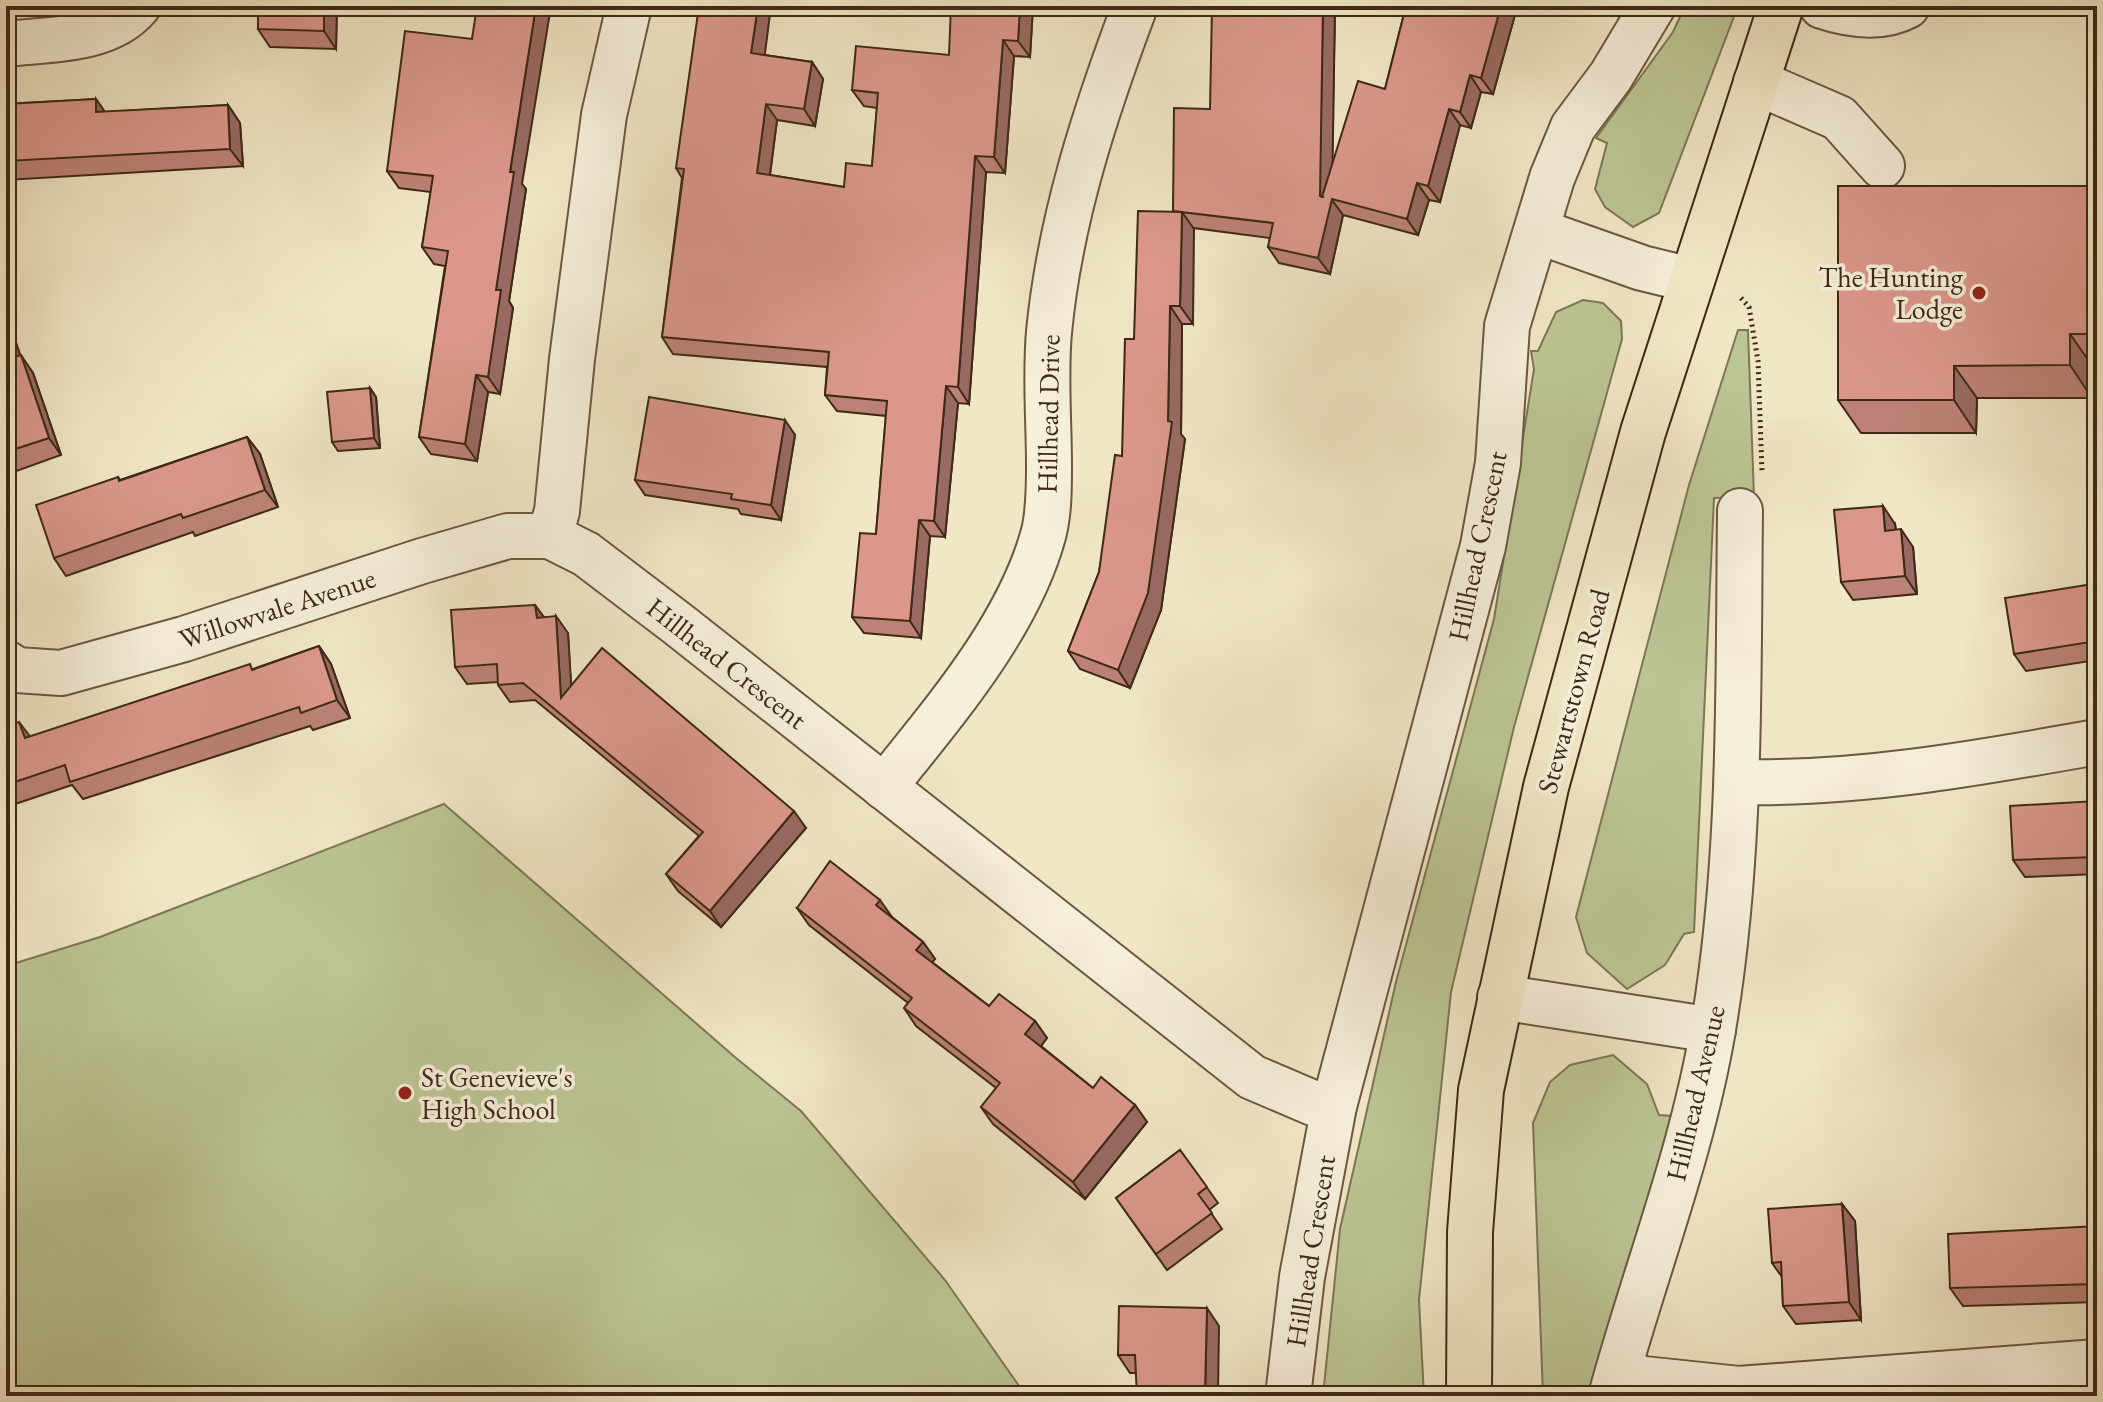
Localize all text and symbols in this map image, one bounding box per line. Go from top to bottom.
place label: The Hunting Lodge [1818,259,1964,327]
marker: The Hunting Lodge [1970,284,1988,302]
street label: Hillhead Drive [1029,334,1067,494]
street label: Hillhead Crescent [1439,447,1515,645]
street label: Willowvale Avenue [174,559,380,657]
street label: Stewartstown Road [1528,584,1618,797]
street label: Hillhead Crescent [640,589,815,737]
street label: Hillhead Avenue [1657,1001,1733,1185]
place label: St Genevieve's High School [421,1059,573,1127]
marker: St Genevieve's High School [396,1084,414,1102]
street label: Hillhead Crescent [1277,1152,1343,1350]

